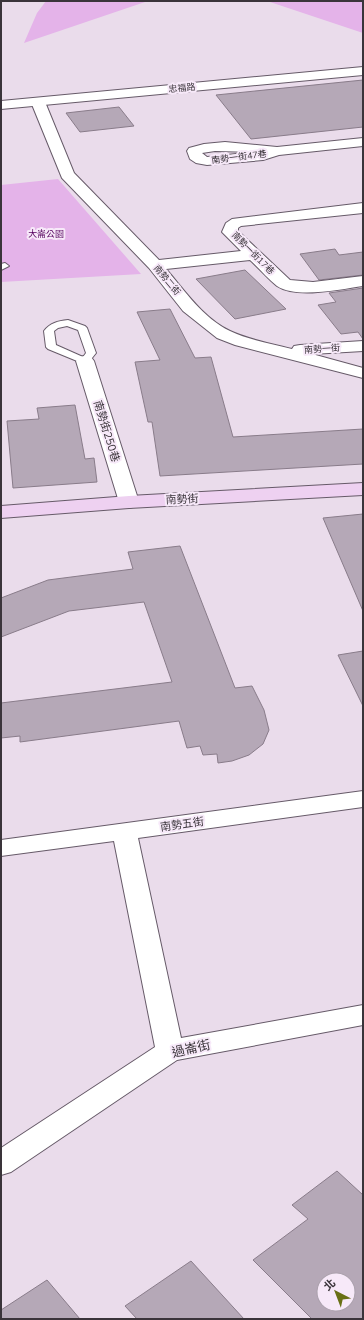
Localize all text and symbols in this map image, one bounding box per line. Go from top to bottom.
street label: 忠福路 [168,81,196,95]
street label: 南勢一街47巷 [211,148,267,166]
park label: 大崙公園 [28,228,64,240]
street label: 南勢一街17巷 [229,229,277,277]
street label: 南勢二街 [151,262,183,298]
street label: 南勢一街 [304,342,340,356]
street label: 南勢街250巷 [90,398,123,464]
street label: 南勢街 [165,491,199,508]
street label: 南勢五街 [159,814,205,835]
street label: 過崙街 [170,1036,212,1062]
north arrow [316,1272,356,1312]
text: 北 [321,1276,339,1294]

